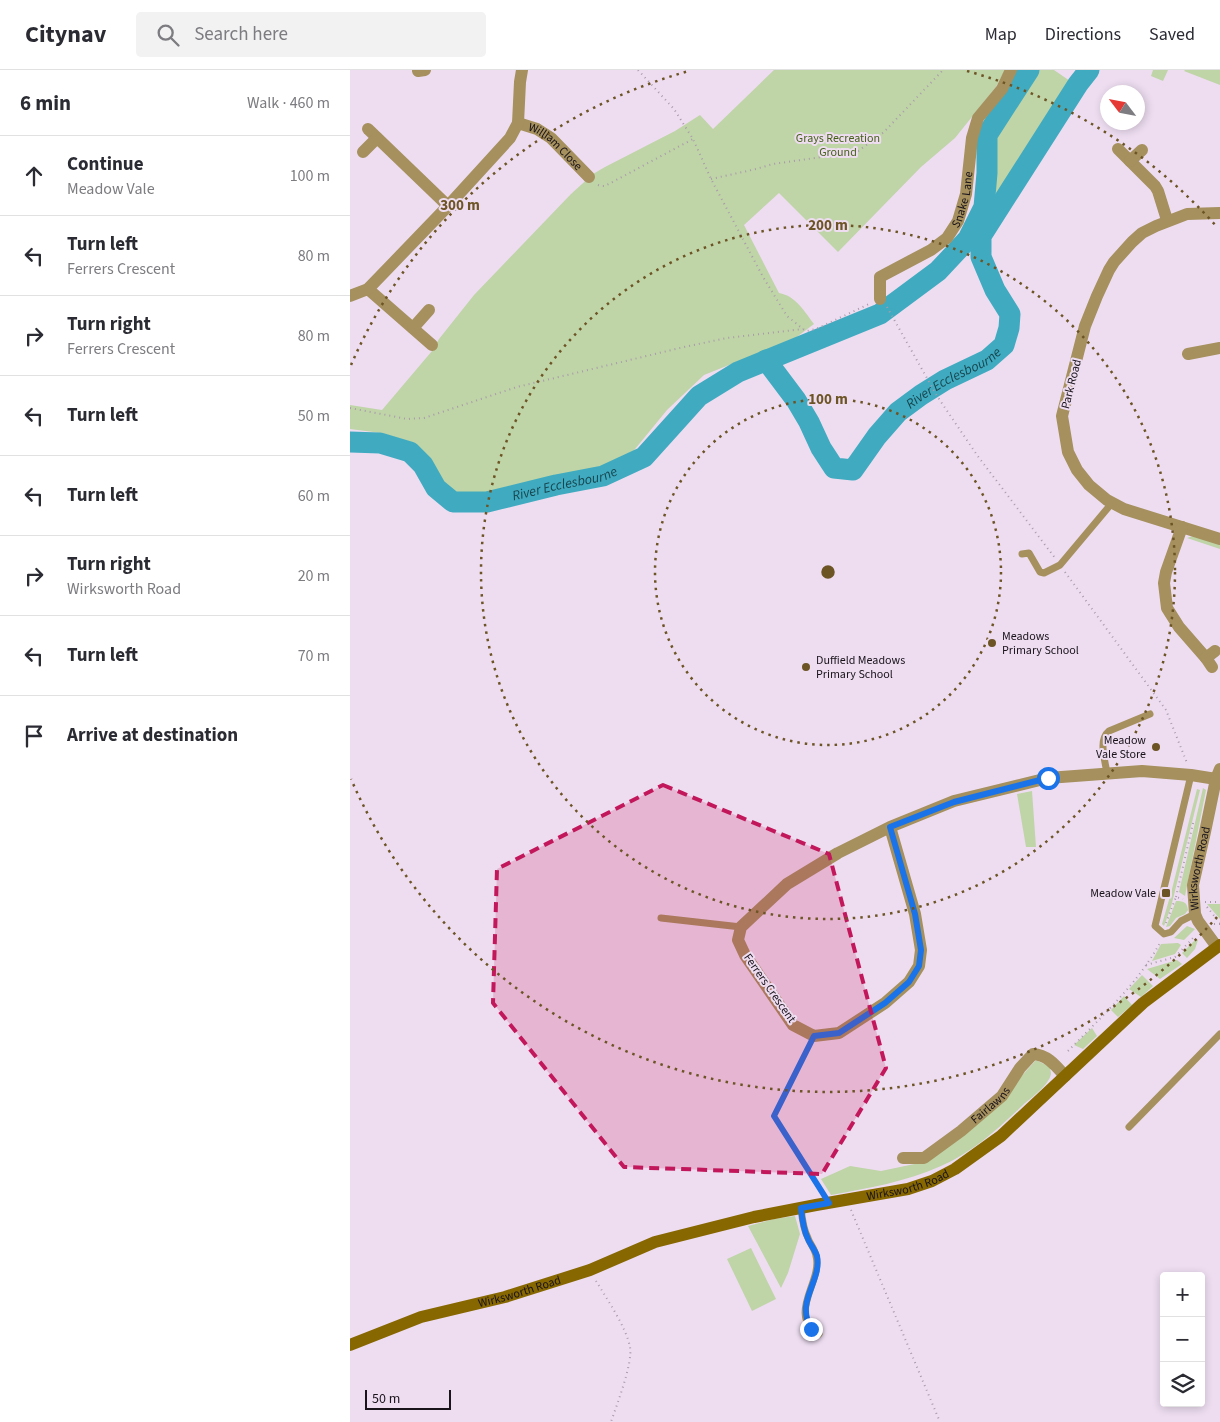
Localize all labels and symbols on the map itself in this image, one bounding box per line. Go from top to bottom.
north arrow [1100,85,1145,130]
street label: William Close [526,119,586,174]
park label: Grays Recreation Ground [796,130,880,161]
street label: Snake Lane [948,171,977,232]
text: 300 m [440,195,480,216]
text: 200 m [808,215,848,236]
water label: River Ecclesbourne [902,343,1006,414]
street label: Park Road [1057,358,1086,411]
text: 100 m [808,389,848,410]
water label: River Ecclesbourne [510,462,621,506]
centre of rings [819,563,837,581]
place label: Meadows Primary School [1002,628,1079,659]
marker: Meadows Primary School [986,637,998,649]
place label: Duffield Meadows Primary School [816,652,905,683]
marker: Duffield Meadows Primary School [800,661,812,673]
place label: Meadow Vale Store [1096,732,1146,763]
marker: Meadow Vale Store [1150,741,1162,753]
route start [1037,767,1060,790]
street label: Wirksworth Road [1185,825,1215,911]
place label: Meadow Vale [1090,885,1156,902]
marker: Meadow Vale [1160,887,1172,899]
street label: Ferrers Crescent [739,950,800,1026]
street label: Fairlawns [967,1084,1015,1128]
street label: Wirksworth Road [865,1165,952,1205]
street label: Wirksworth Road [476,1272,563,1312]
route end [800,1318,823,1341]
scale bar [365,1387,451,1410]

